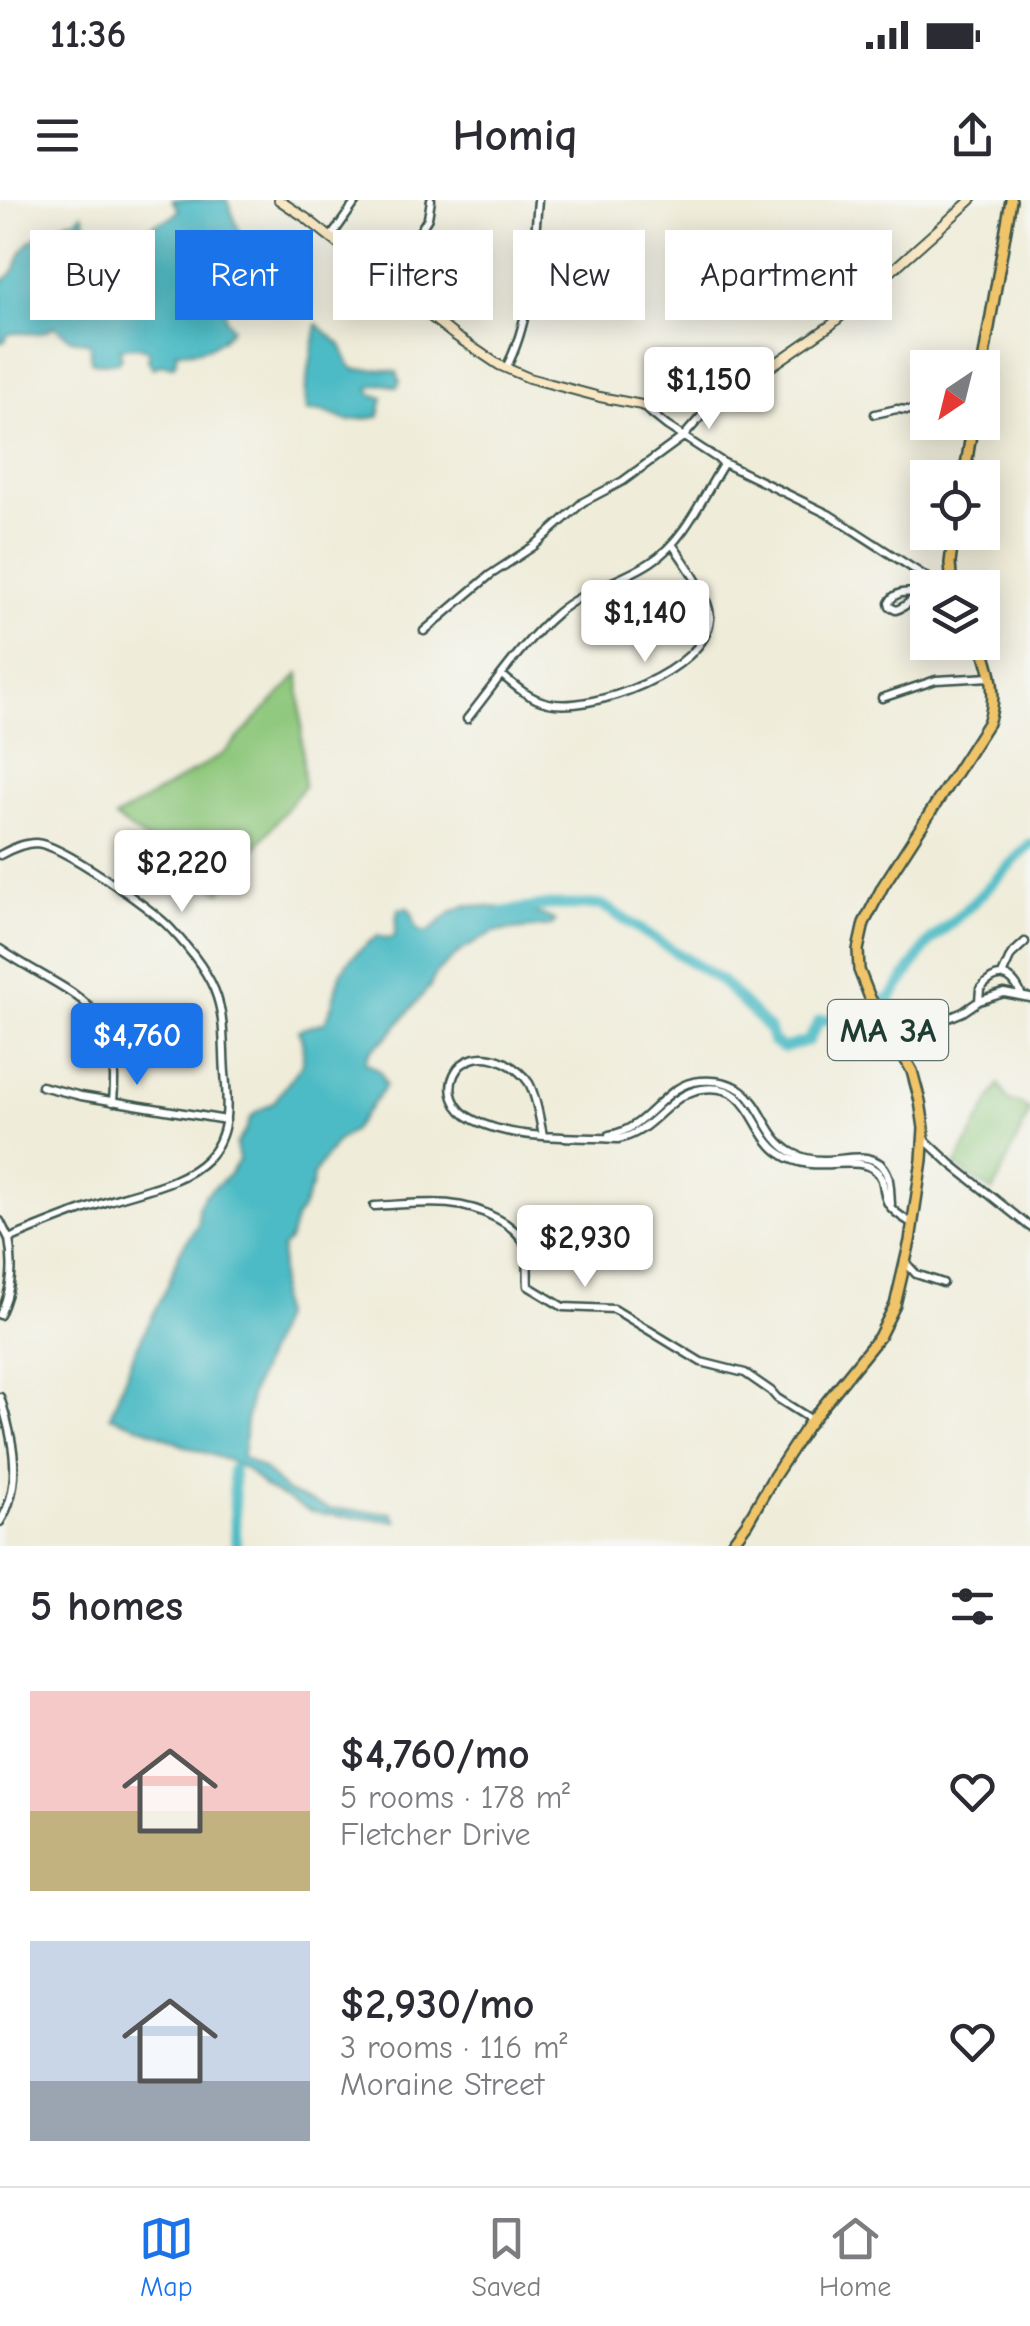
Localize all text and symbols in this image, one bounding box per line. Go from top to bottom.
text: 11:36 [50,13,126,57]
icon: menu [30,108,85,163]
icon: share [945,108,1000,163]
text: Homiq [452,109,578,161]
chip: Buy [30,230,155,320]
chip: Rent [175,230,313,320]
chip: Filters [333,230,493,320]
chip: New [513,230,645,320]
chip: Apartment [665,230,892,320]
pin: $1,150 [628,347,790,432]
north arrow [910,350,1000,440]
map controls [910,350,1000,660]
text: $1,150 [666,361,752,398]
button: locate [910,460,1000,550]
button: layers [910,570,1000,660]
pin: $1,140 [564,580,726,665]
text: $1,140 [603,594,687,631]
pin: $2,220 [101,830,263,915]
text: $2,220 [136,844,228,881]
road number: MA 3A [828,1000,948,1060]
pin: $4,760 [56,1003,218,1088]
text: $4,760 [93,1017,181,1054]
pin: $2,930 [504,1205,666,1290]
text: $2,930 [539,1219,631,1256]
icon: filters [945,1579,1000,1634]
text: 5 homes [30,1582,183,1631]
text: $4,760/mo [340,1730,530,1779]
icon: home [110,1731,230,1851]
icon: heart [945,1764,1000,1819]
text: 5 rooms · 178 m² [340,1779,570,1816]
text: Fletcher Drive [340,1816,531,1853]
text: $2,930/mo [340,1980,534,2029]
icon: home [110,1981,230,2101]
icon: heart [945,2014,1000,2069]
text: 3 rooms · 116 m² [340,2029,568,2066]
text: Moraine Street [340,2066,544,2103]
tab: Map [139,2211,194,2303]
tab: Saved [471,2211,541,2303]
tab: Home [819,2211,891,2303]

